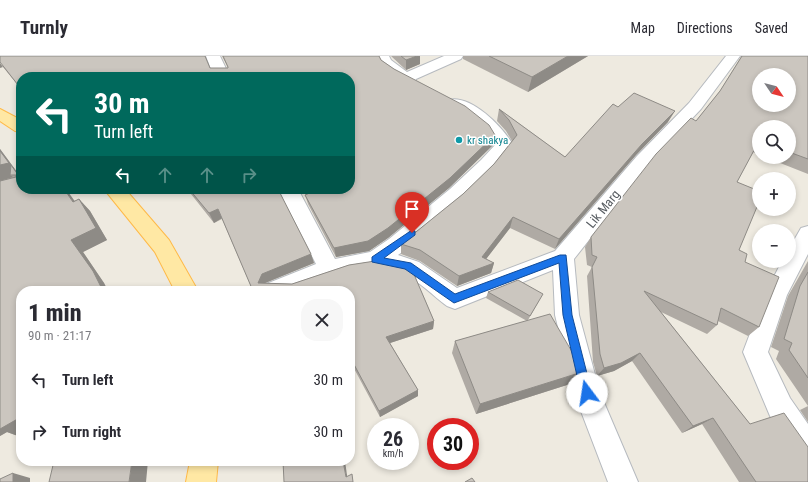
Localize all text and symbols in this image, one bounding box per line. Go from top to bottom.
text: Turnly [20,16,68,39]
text: Map [631,20,655,36]
text: Directions [677,20,733,36]
text: Saved [755,20,788,36]
north arrow [752,68,796,112]
map controls [752,68,796,268]
text: 30 m [94,87,150,120]
icon: left [28,88,80,140]
button: search [752,120,796,164]
text: Turn left [94,121,153,142]
place label: kr shakya [467,134,508,147]
marker: kr shakya [454,135,464,145]
icon: left [112,164,134,186]
icon: ahead [154,164,176,186]
icon: ahead [196,164,218,186]
icon: right [238,164,260,186]
button: + [752,172,796,216]
street label: Lik Marg [583,187,623,231]
pin [395,192,429,233]
icon: arrive [401,198,423,220]
button: − [752,224,796,268]
text: 1 min [28,299,82,327]
button: close [301,299,343,341]
text: 90 m · 21:17 [28,328,91,343]
icon: left [28,369,50,391]
text: Turn left [62,371,113,389]
text: 30 m [313,371,343,389]
position arrow [566,372,608,414]
speed limit sign: 30 [427,418,479,470]
icon: right [28,421,50,443]
text: Turn right [62,423,121,441]
text: 30 m [313,423,343,441]
text: 26 [383,427,403,451]
text: km/h [383,448,403,459]

